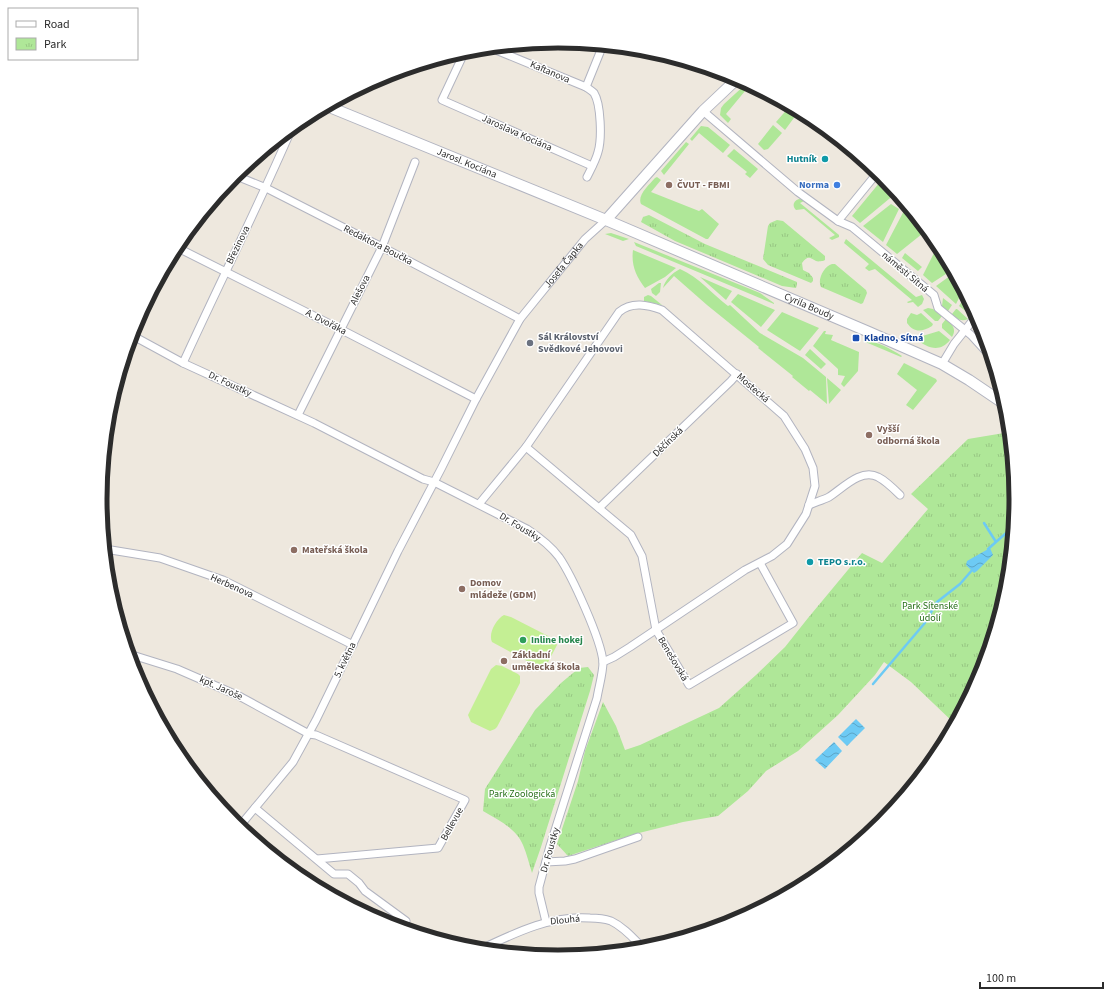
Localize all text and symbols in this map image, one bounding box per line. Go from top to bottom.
legend [8,8,138,60]
text: Road [44,16,70,33]
text: Park [44,36,66,53]
street label: Kaftanova [528,57,572,87]
street label: Jaroslava Kociána [480,111,554,155]
street label: Jarosl. Kociána [435,145,499,182]
place label: Hutník [787,152,818,166]
marker: Hutník [820,154,830,164]
place label: ČVUT - FBMI [677,178,730,192]
place label: Norma [799,178,829,192]
marker: ČVUT - FBMI [664,180,674,190]
marker: Norma [832,180,842,190]
street label: Redaktora Boučka [341,222,415,268]
street label: Březinova [223,223,253,267]
street label: Josefa Čapka [541,239,587,291]
street label: náměstí Sítná [879,248,931,296]
street label: Alešova [346,273,374,307]
street label: Cyrila Boudy [782,290,836,323]
street label: A. Dvořáka [303,306,349,338]
place label: Sál Království Svědkové Jehovovi [538,330,623,356]
place label: Kladno, Sítná [864,331,923,345]
marker: Kladno, Sítná [851,333,861,343]
marker: Sál Království Svědkové Jehovovi [525,338,535,348]
street label: Dr. Foustky [206,368,254,400]
street label: Mostecká [734,370,772,406]
place label: Vyšší odborná škola [876,422,940,448]
street label: Děčínská [650,424,686,460]
marker: Vyšší odborná škola [864,430,874,440]
street label: Dr. Foustky [497,509,544,545]
place label: Mateřská škola [302,543,368,557]
marker: Mateřská škola [289,545,299,555]
place label: TEPO s.r.o. [818,555,866,569]
marker: TEPO s.r.o. [805,557,815,567]
street label: Herbenova [208,570,256,602]
place label: Domov mládeže (GDM) [470,576,536,602]
marker: Domov mládeže (GDM) [457,584,467,594]
park label: Park Sítenské údolí [902,599,958,625]
place label: Inline hokej [531,633,583,647]
street label: Benešovská [654,634,692,684]
marker: Inline hokej [518,635,528,645]
street label: 5. května [330,640,360,680]
place label: Základní umělecká škola [512,648,580,674]
marker: Základní umělecká škola [499,656,509,666]
street label: kpt. Jaroše [197,672,245,704]
park label: Park Zoologická [489,787,555,801]
street label: Bellevue [437,805,467,843]
street label: Dr. Foustky [537,826,563,874]
street label: Dlouhá [549,911,581,929]
scale bar [980,964,1103,990]
text: 100 m [986,970,1016,987]

